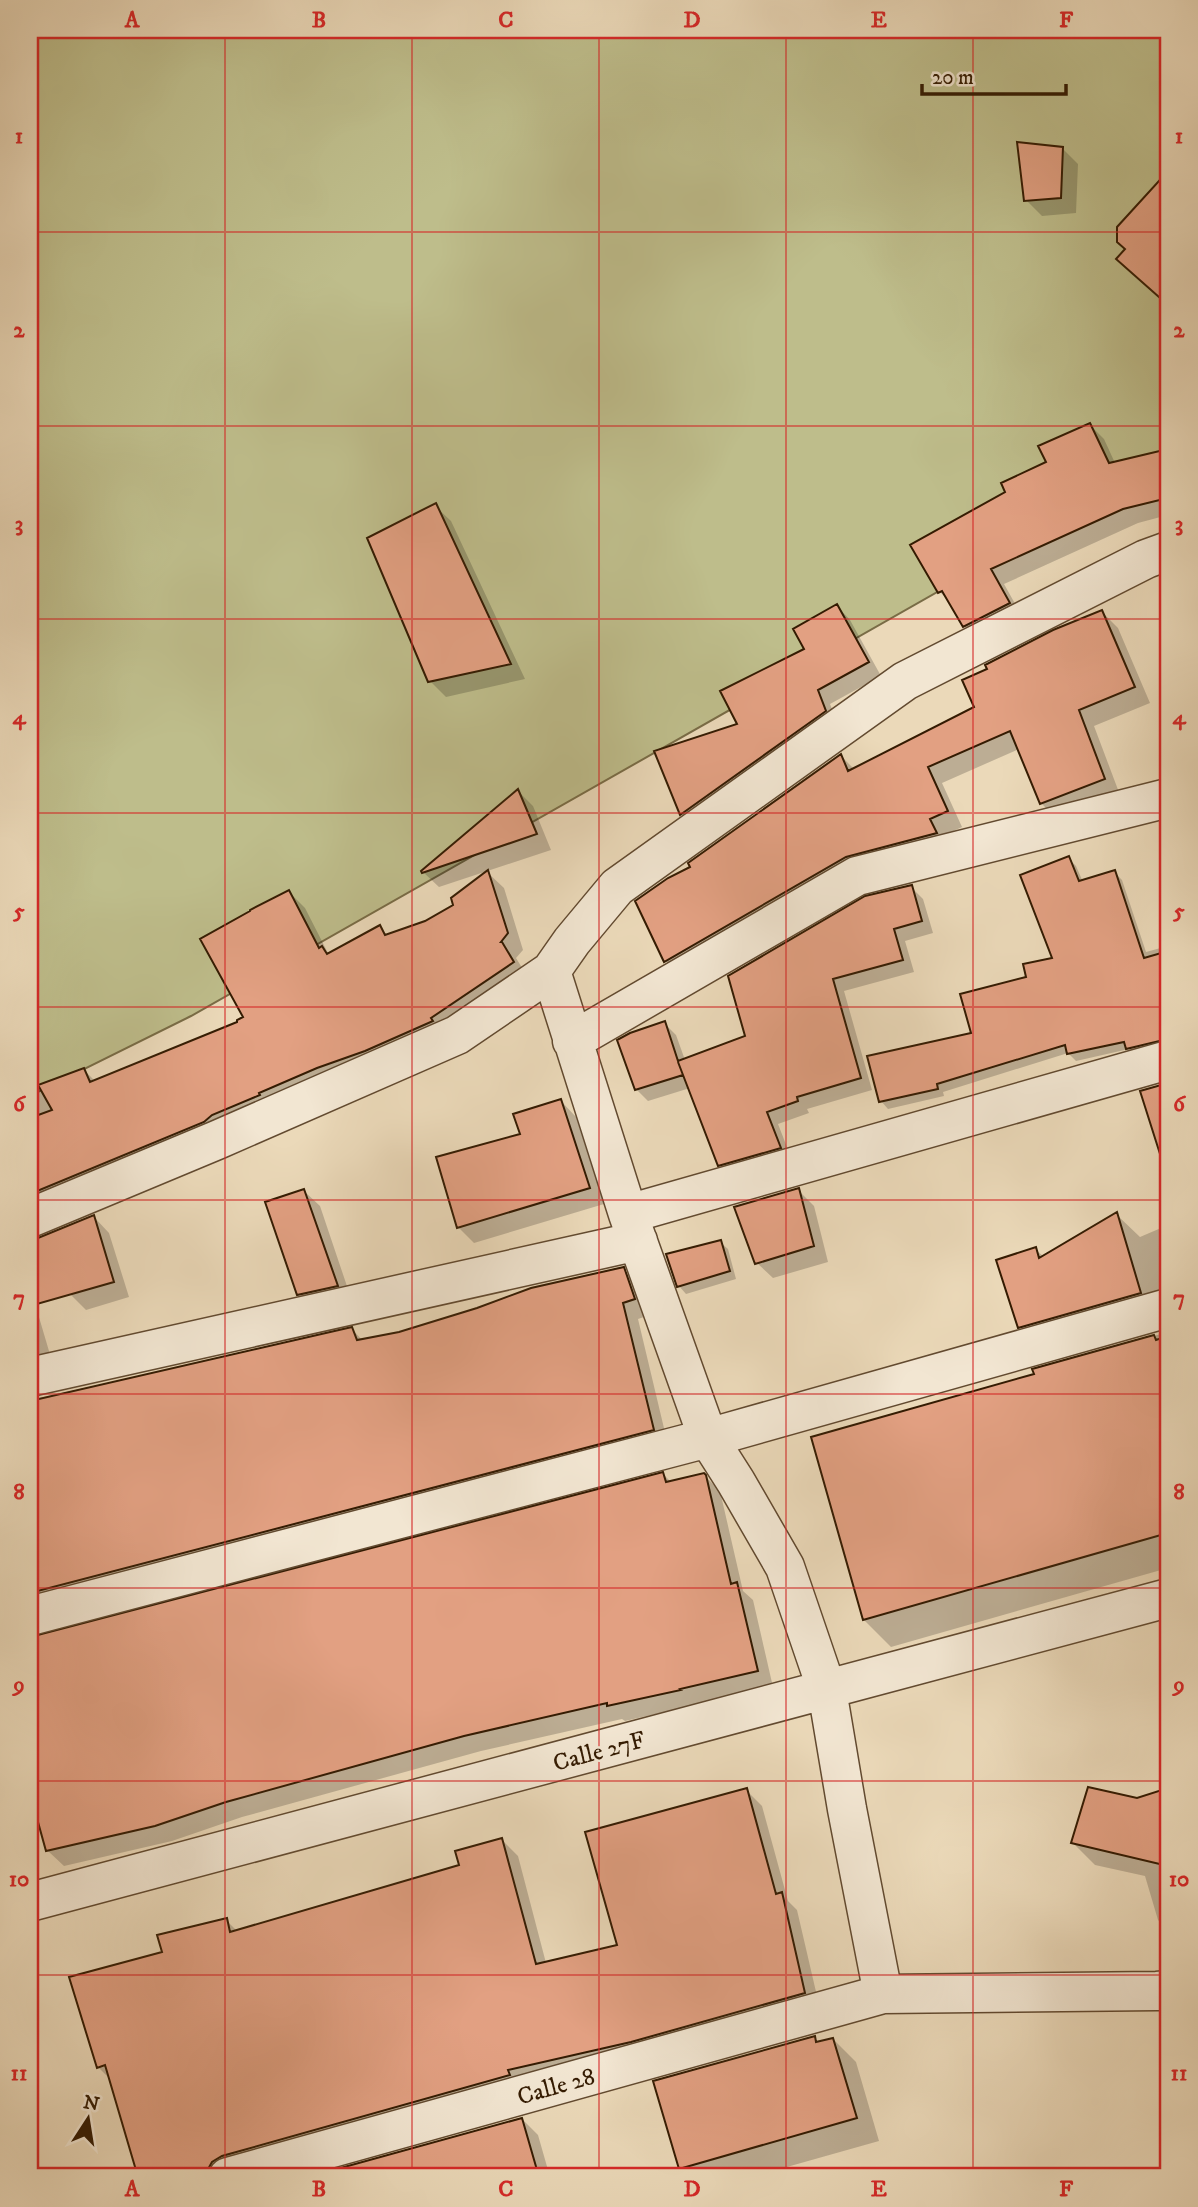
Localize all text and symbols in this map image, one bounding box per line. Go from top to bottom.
text: A [124,6,141,35]
text: B [312,6,326,35]
text: C [498,6,514,35]
text: D [683,6,701,35]
text: E [871,6,887,35]
text: F [1059,6,1074,35]
scale bar [922,52,1065,96]
text: 20 m [932,65,974,91]
text: 1 [15,122,23,151]
text: 1 [1175,122,1183,151]
text: 2 [13,316,25,345]
text: 2 [1173,316,1185,345]
text: 3 [15,510,23,539]
text: 3 [1175,510,1183,539]
text: 4 [12,703,27,732]
text: 4 [1172,703,1187,732]
text: 5 [12,897,25,926]
text: 5 [1172,897,1185,926]
text: 6 [13,1090,27,1119]
text: 6 [1173,1090,1187,1119]
text: 7 [13,1284,25,1313]
text: 7 [1173,1284,1185,1313]
text: 8 [13,1478,25,1507]
text: 8 [1173,1478,1185,1507]
text: 9 [11,1671,25,1700]
text: 9 [1171,1671,1185,1700]
street label: Calle 27F [550,1725,649,1779]
text: 10 [9,1865,29,1894]
text: 10 [1169,1865,1189,1894]
text: 11 [11,2059,27,2088]
text: 11 [1171,2059,1187,2088]
street label: Calle 28 [514,2062,599,2112]
north arrow [52,2084,122,2154]
text: N [81,2091,102,2117]
text: A [124,2175,141,2204]
text: B [312,2175,326,2204]
text: C [498,2175,514,2204]
text: D [683,2175,701,2204]
text: E [871,2175,887,2204]
text: F [1059,2175,1074,2204]

